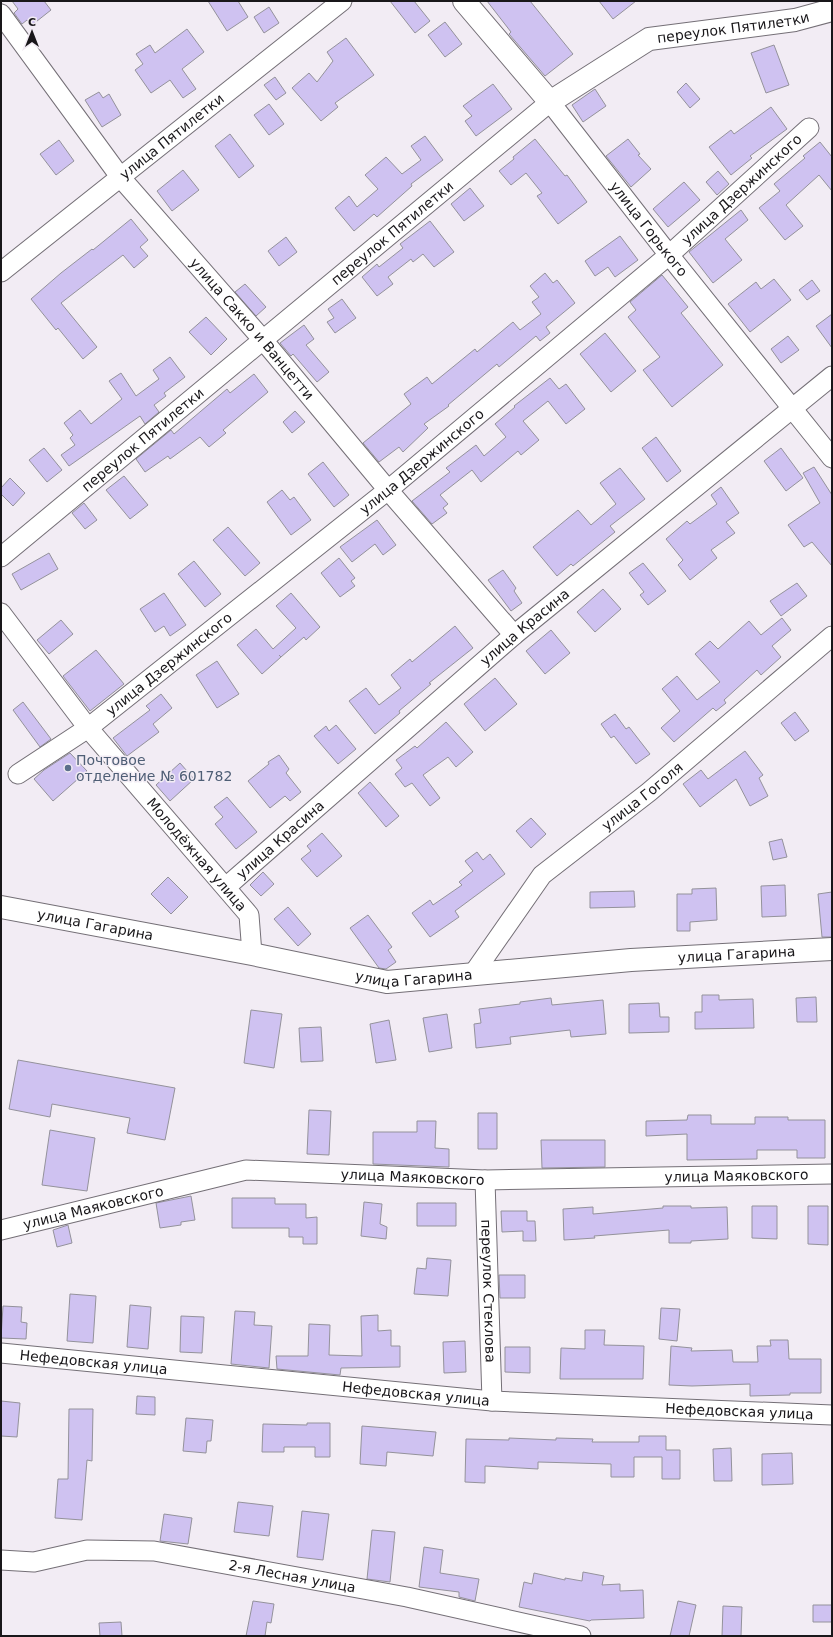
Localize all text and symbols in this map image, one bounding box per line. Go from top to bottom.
street label: переулок Пятилетки [656,8,811,46]
north arrow [12,12,52,52]
text: С [28,16,36,29]
street label: улица Пятилетки [116,90,227,183]
street label: улица Дзержинского [678,131,805,248]
street label: переулок Пятилетки [328,178,456,288]
street label: улица Горького [607,178,691,280]
street label: улица Сакко и Ванцетти [187,255,317,403]
street label: переулок Пятилетки [78,384,207,495]
street label: улица Дзержинского [356,405,487,517]
street label: улица Красина [477,585,572,669]
street label: улица Дзержинского [103,609,235,719]
place label: Почтовое отделение № 601782 [76,752,232,784]
street label: улица Гоголя [598,759,686,834]
marker: Почтовое отделение № 601782 [63,763,73,773]
street label: Молодёжная улица [144,795,250,914]
street label: улица Красина [233,797,327,882]
street label: улица Гагарина [36,906,155,943]
street label: улица Гагарина [677,943,796,965]
street label: улица Гагарина [354,966,473,991]
street label: улица Маяковского [340,1166,485,1188]
street label: улица Маяковского [664,1166,809,1185]
street label: улица Маяковского [21,1182,165,1232]
street label: переулок Стеклова [478,1219,499,1363]
street label: Нефедовская улица [19,1347,168,1377]
street label: Нефедовская улица [341,1378,491,1409]
street label: Нефедовская улица [665,1400,814,1422]
street label: 2-я Лесная улица [228,1557,357,1596]

